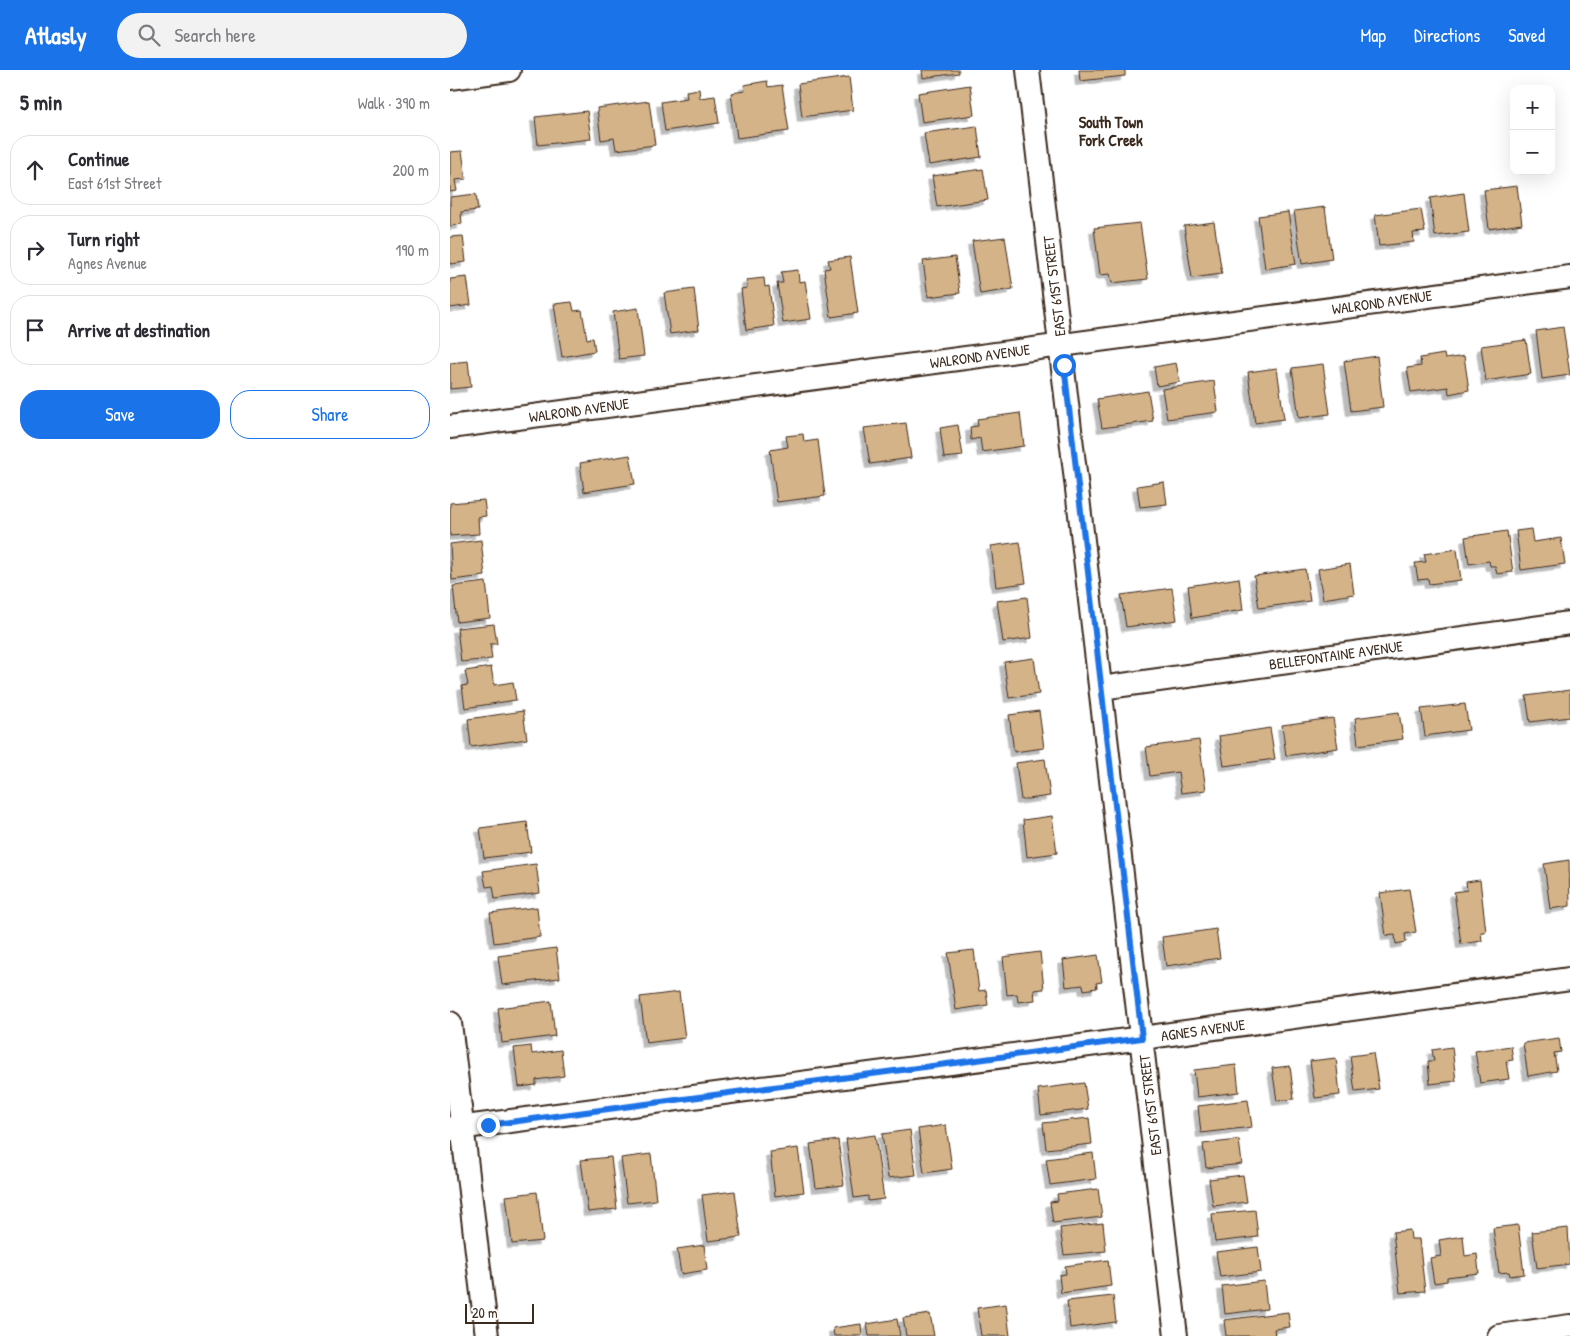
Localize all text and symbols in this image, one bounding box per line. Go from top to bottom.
search box [117,13,467,58]
text: Atlasly [25,19,87,51]
icon: search [135,21,163,49]
text: Search here [175,22,256,48]
text: Map [1361,23,1386,48]
text: Directions [1414,23,1480,48]
text: Saved [1508,23,1545,48]
map controls [1510,85,1555,175]
button: + [1510,85,1555,130]
text: 5 min [20,88,62,117]
text: Walk · 390 m [358,92,430,114]
district label: South Town Fork Creek [1078,111,1143,151]
button: − [1510,130,1555,175]
text: Continue [68,146,129,172]
icon: ahead [21,156,49,184]
text: 200 m [393,159,429,181]
text: East 61st Street [68,172,161,194]
text: Turn right [68,226,139,252]
street label: EAST 61ST STREET [1037,234,1071,337]
icon: right [21,236,49,264]
text: 190 m [396,239,429,261]
text: Agnes Avenue [68,252,147,274]
street label: WALROND AVENUE [1330,285,1434,319]
icon: arrive [21,316,49,344]
text: Arrive at destination [68,317,210,343]
street label: WALROND AVENUE [928,339,1032,373]
route start [1053,354,1076,377]
button: Save [20,390,220,439]
button: Share [230,390,430,439]
street label: WALROND AVENUE [527,393,631,427]
street label: BELLEFONTAINE AVENUE [1268,635,1405,675]
street label: AGNES AVENUE [1160,1014,1247,1046]
street label: EAST 61ST STREET [1133,1053,1167,1156]
route end [477,1114,500,1137]
scale bar [465,1301,534,1324]
text: 20 m [472,1303,498,1322]

